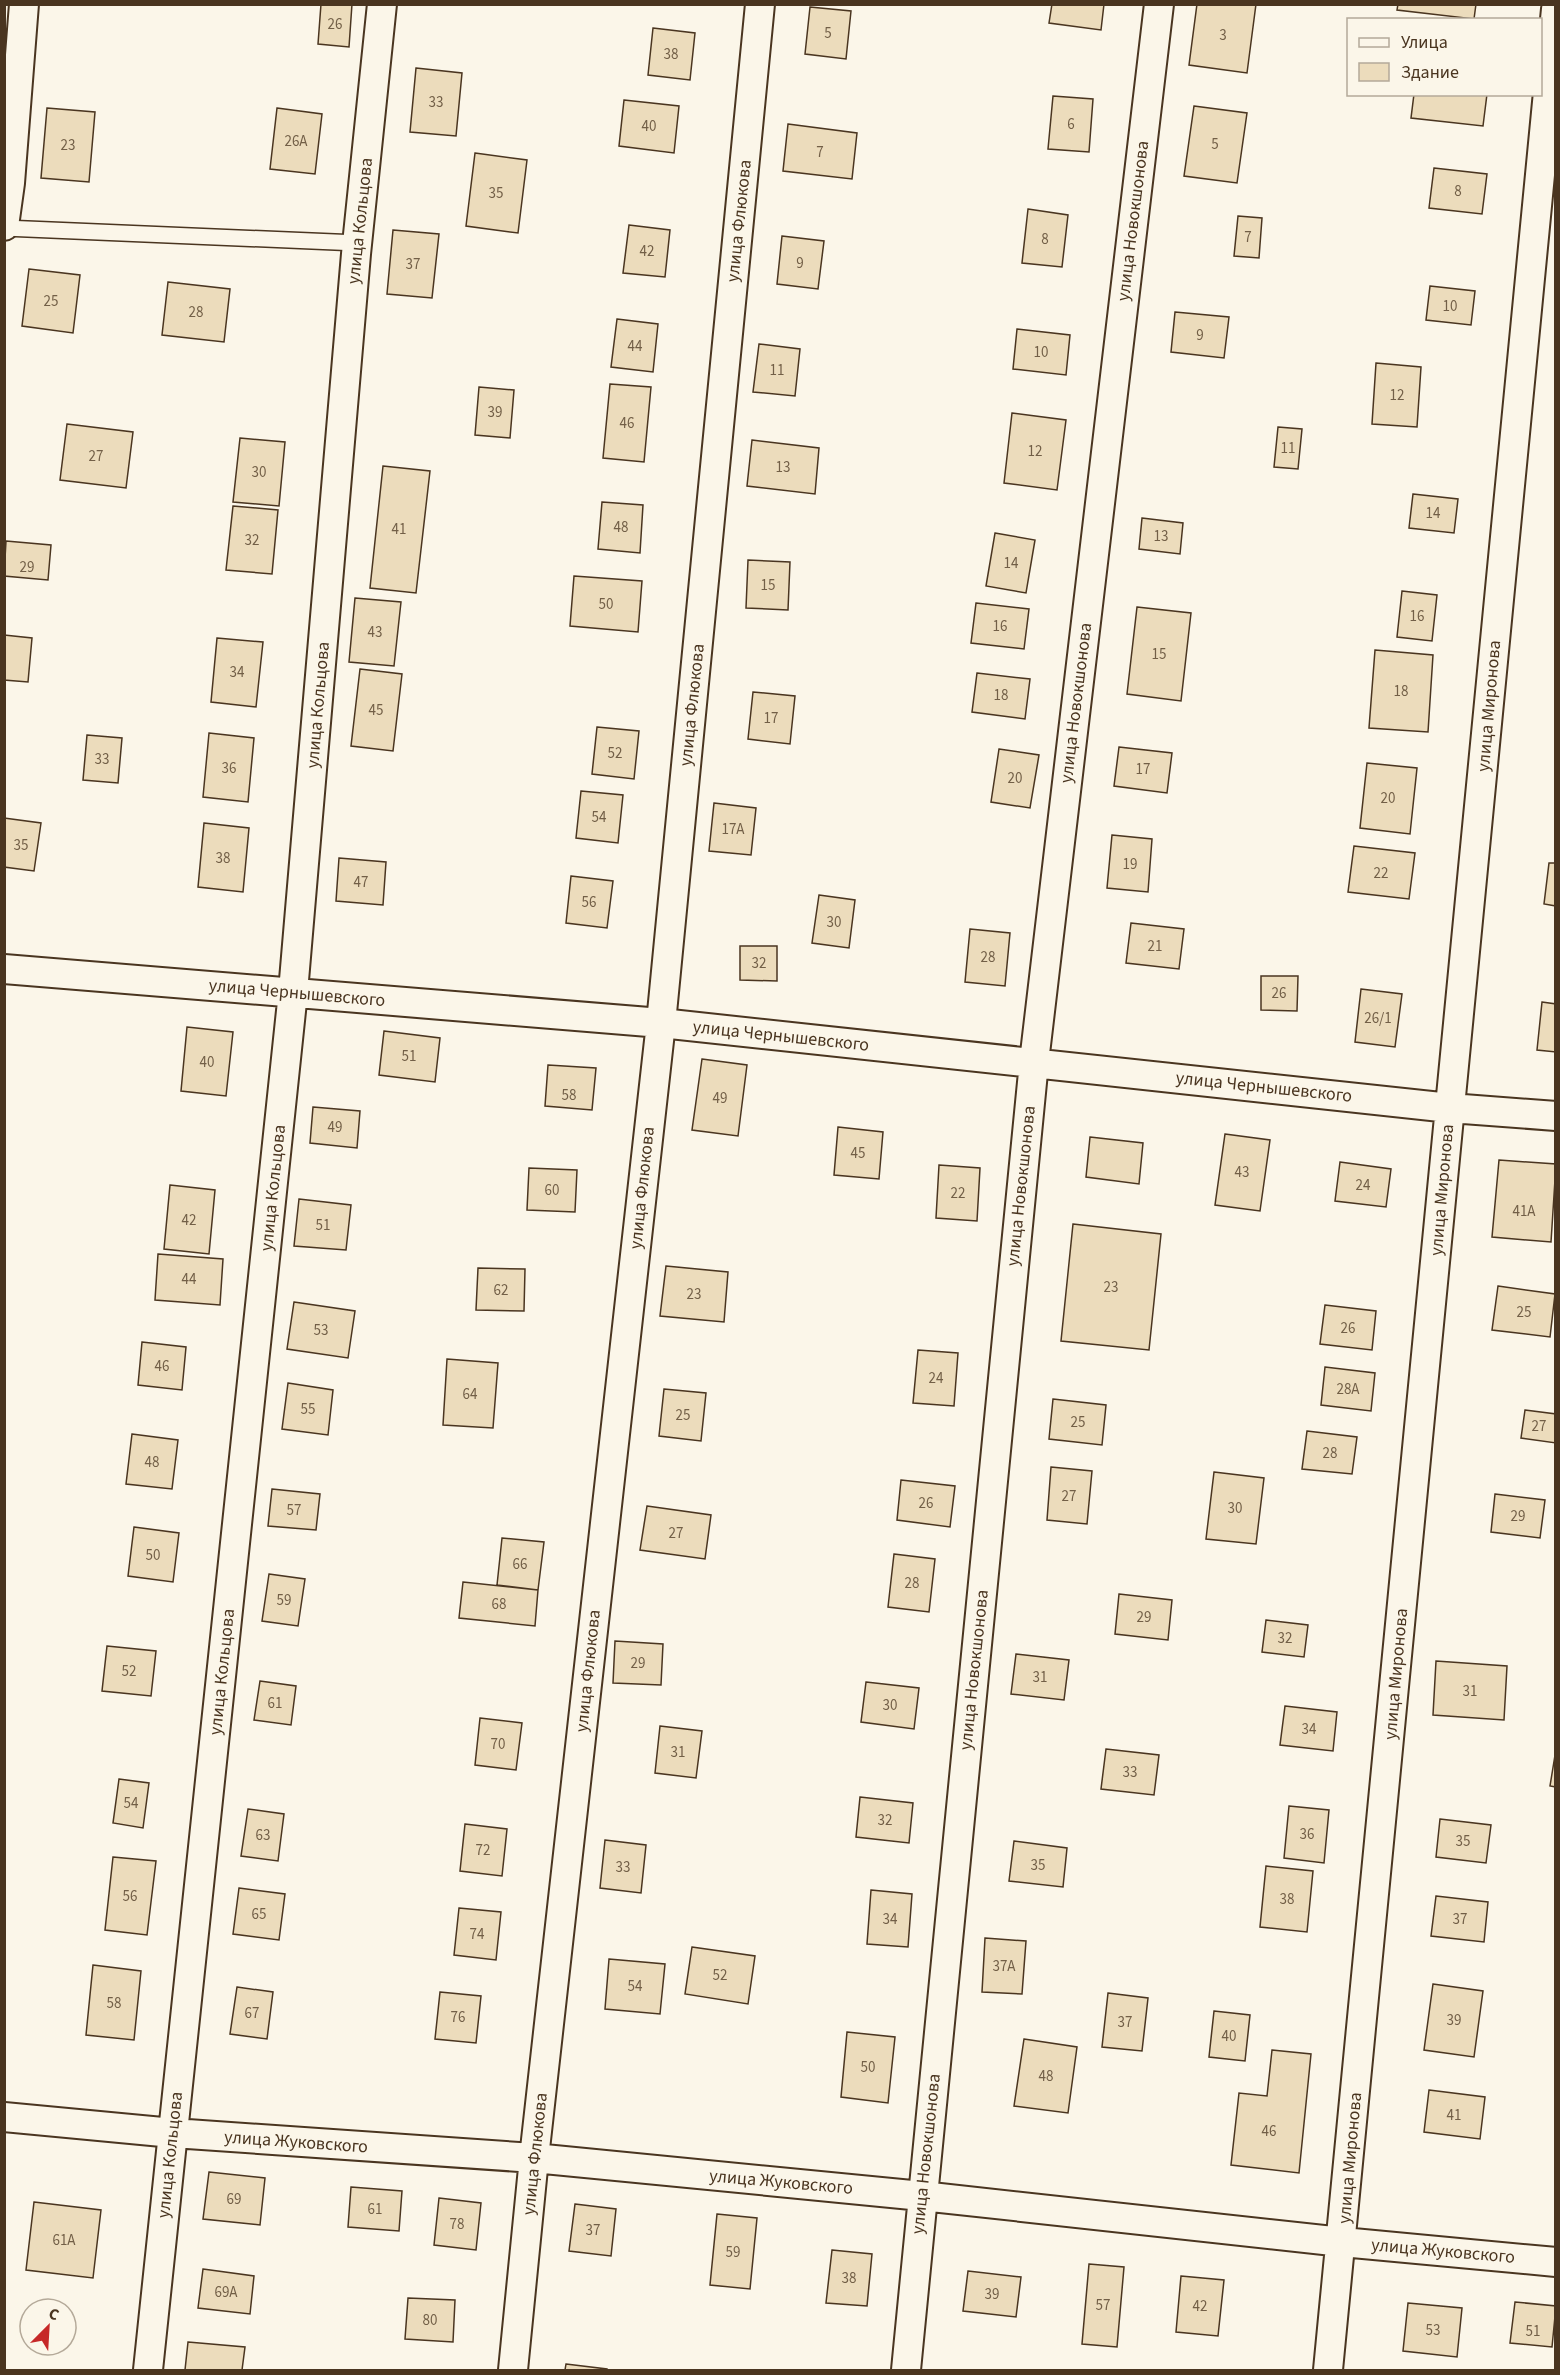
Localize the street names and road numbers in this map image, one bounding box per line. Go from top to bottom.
street label: улица Новокшонова [1111,139,1155,303]
street label: улица Кольцова [341,156,379,286]
street label: улица Флюкова [720,158,758,284]
street label: улица Новокшонова [1054,621,1098,785]
street label: улица Миронова [1471,639,1507,773]
street label: улица Кольцова [300,641,336,769]
street label: улица Флюкова [673,642,711,768]
street label: улица Чернышевского [208,973,386,1013]
street label: улица Чернышевского [692,1014,870,1058]
street label: улица Чернышевского [1175,1065,1353,1109]
street label: улица Новокшонова [1000,1104,1042,1268]
street label: улица Кольцова [254,1123,292,1253]
street label: улица Миронова [1424,1123,1460,1257]
street label: улица Флюкова [623,1125,661,1251]
street label: улица Новокшонова [953,1588,995,1752]
street label: улица Кольцова [203,1607,241,1737]
street label: улица Миронова [1378,1607,1414,1741]
street label: улица Флюкова [569,1608,607,1734]
street label: улица Новокшонова [905,2072,947,2236]
street label: улица Кольцова [151,2090,189,2220]
street label: улица Флюкова [516,2091,554,2217]
street label: улица Миронова [1332,2091,1368,2225]
street label: улица Жуковского [223,2124,369,2160]
street label: улица Жуковского [708,2163,854,2201]
street label: улица Жуковского [1370,2232,1516,2270]

